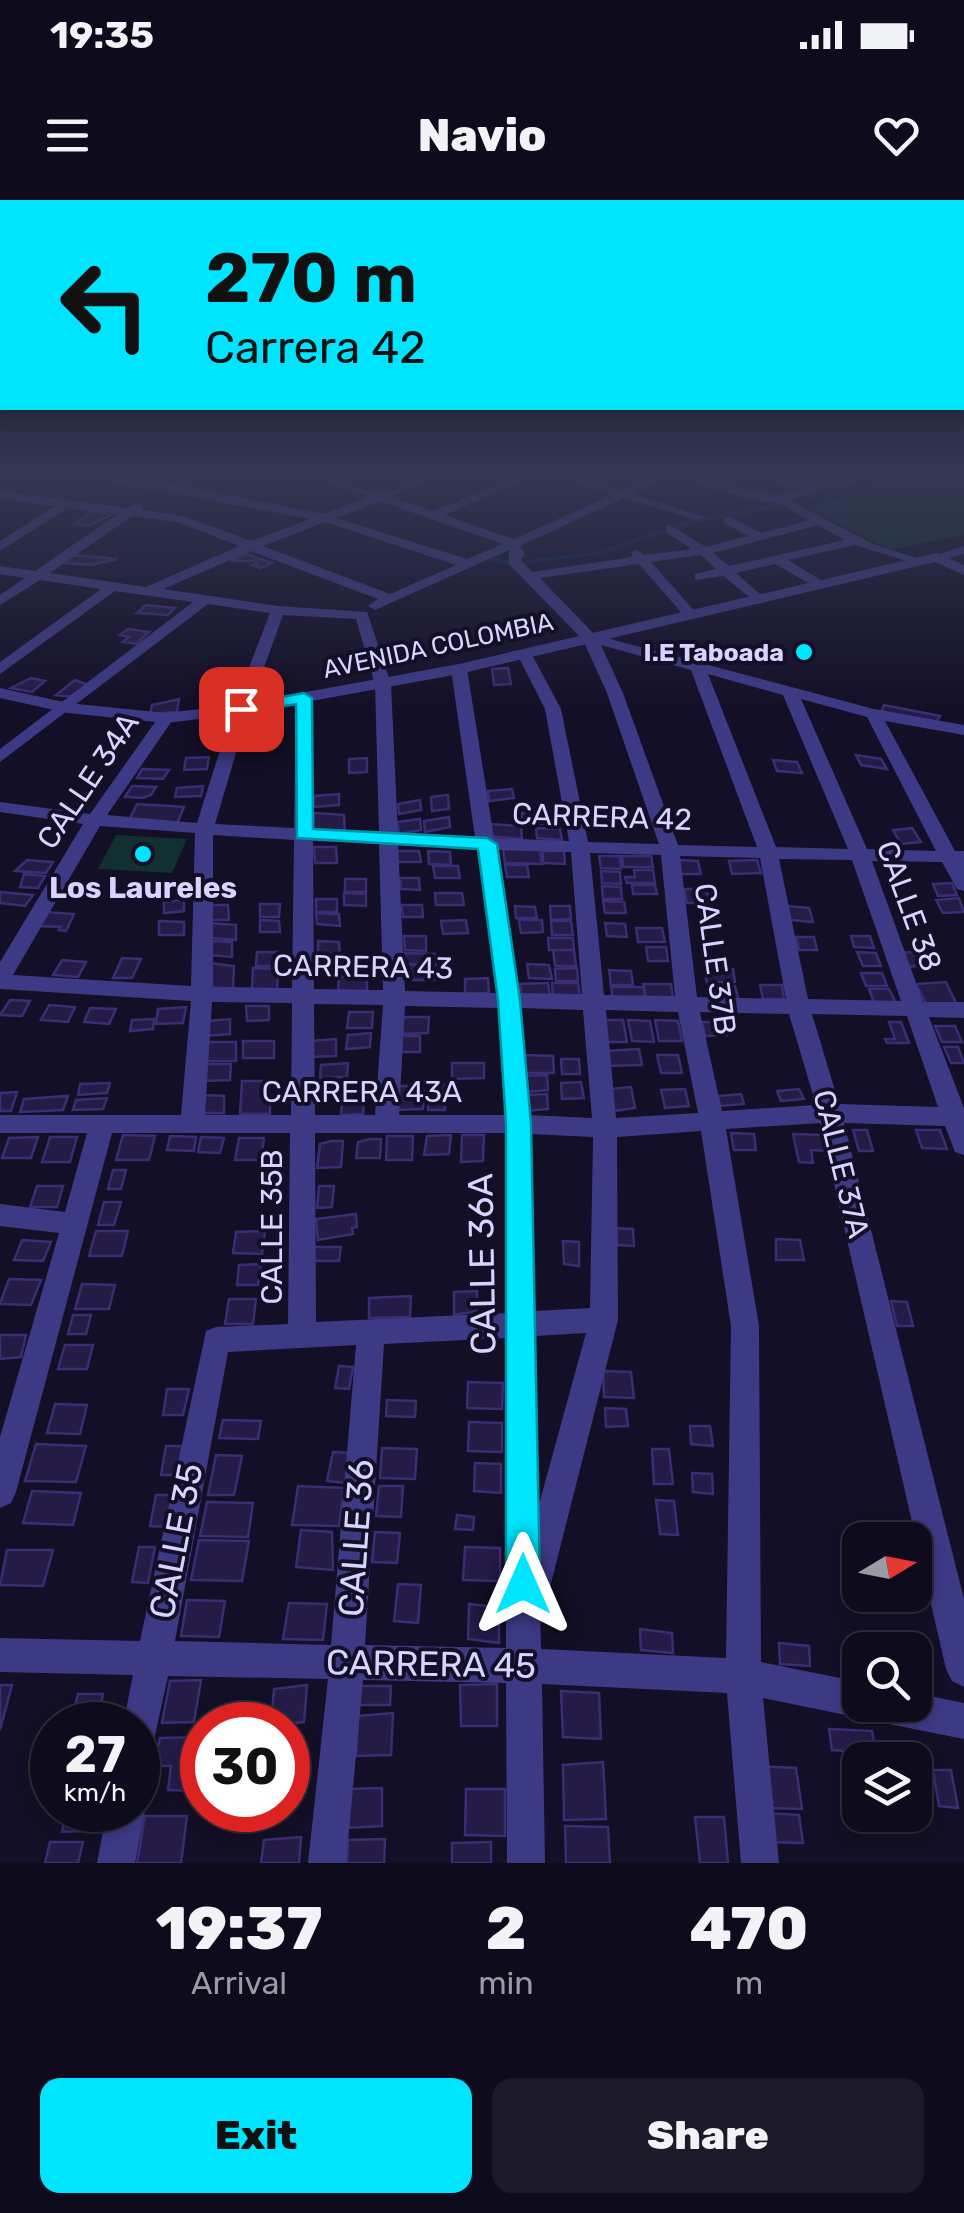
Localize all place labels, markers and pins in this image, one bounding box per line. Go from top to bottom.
place label: I.E Taboada [644,638,784,667]
marker: I.E Taboada [793,641,815,663]
pin [199,667,284,752]
marker: Los Laureles [132,843,154,865]
place label: Los Laureles [49,870,237,906]

